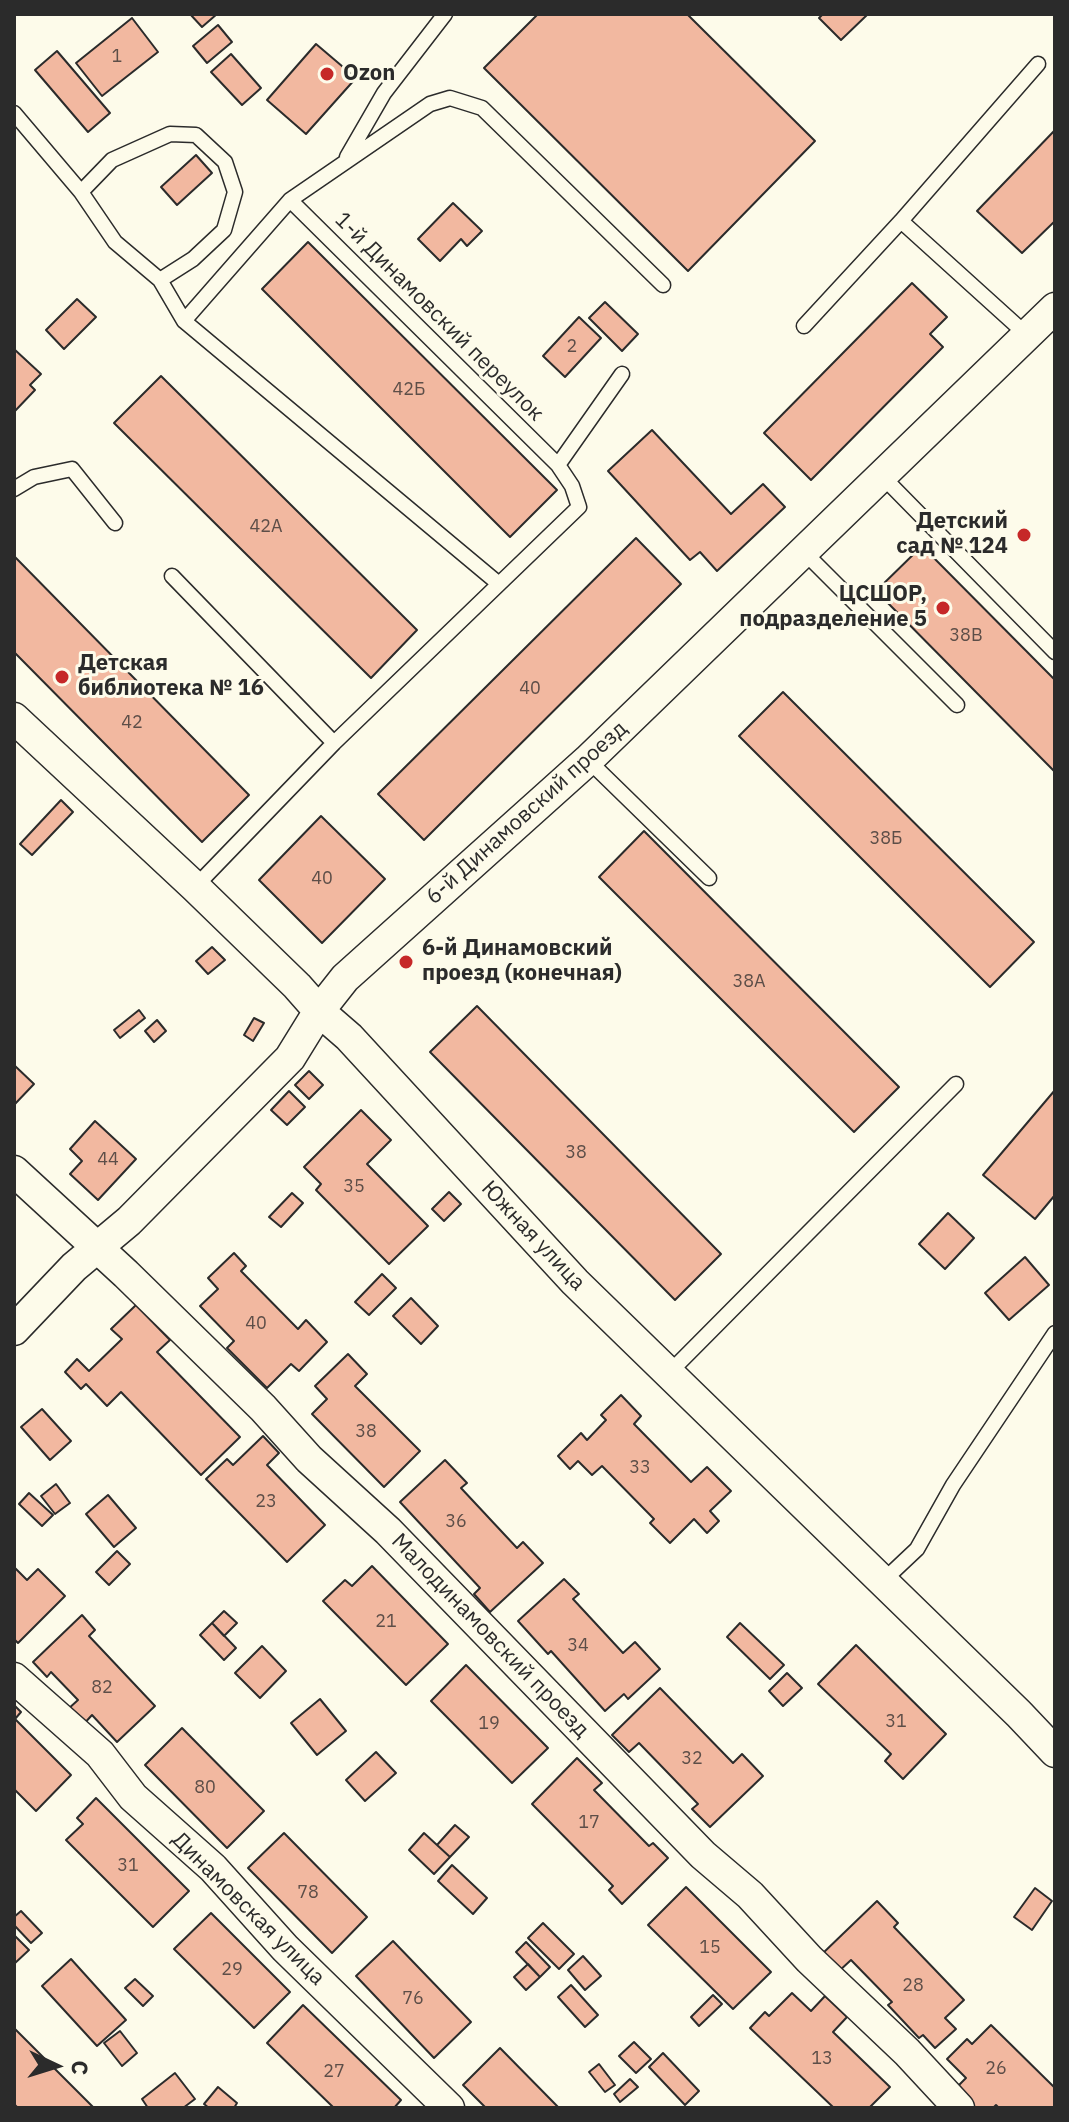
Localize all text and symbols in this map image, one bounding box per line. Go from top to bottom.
house number: 1 [112,46,122,68]
place label: Ozon [343,61,395,87]
marker: Ozon [318,65,336,83]
street label: 1-й Динамовский переулок [329,207,549,427]
house number: 2 [567,336,577,358]
house number: 42Б [392,379,426,401]
place label: Детский сад № 124 [896,509,1008,560]
house number: 42А [249,516,283,538]
marker: Детский сад № 124 [1015,526,1033,544]
place label: ЦСШОР, подразделение 5 [739,582,927,634]
marker: ЦСШОР, подразделение 5 [934,599,952,617]
house number: 38В [949,625,983,647]
place label: Детская библиотека № 16 [78,651,264,702]
marker: Детская библиотека № 16 [53,668,71,686]
house number: 40 [519,678,541,700]
house number: 42 [121,712,143,734]
street label: 6-й Динамовский проезд [421,716,633,910]
house number: 38Б [869,828,903,850]
house number: 40 [311,868,333,890]
place label: 6-й Динамовский проезд (конечная) [422,936,622,988]
marker: 6-й Динамовский проезд (конечная) [397,953,415,971]
house number: 38А [732,971,766,993]
house number: 38 [565,1142,587,1164]
house number: 44 [97,1149,119,1171]
house number: 35 [343,1176,365,1198]
street label: Южная улица [475,1176,591,1296]
house number: 40 [245,1313,267,1335]
house number: 38 [355,1421,377,1443]
house number: 33 [629,1457,651,1479]
house number: 23 [255,1491,277,1513]
house number: 36 [445,1511,467,1533]
street label: Малодинамовский проезд [386,1529,594,1743]
house number: 21 [375,1611,397,1633]
house number: 34 [567,1635,589,1657]
house number: 82 [91,1677,113,1699]
house number: 31 [885,1711,907,1733]
house number: 19 [478,1713,500,1735]
house number: 32 [681,1748,703,1770]
house number: 80 [194,1777,216,1799]
house number: 17 [578,1812,600,1834]
street label: Динамовская улица [166,1827,330,1991]
house number: 31 [117,1855,139,1877]
house number: 78 [297,1882,319,1904]
house number: 15 [699,1937,721,1959]
house number: 29 [221,1959,243,1981]
house number: 28 [902,1975,924,1997]
house number: 76 [402,1988,424,2010]
north arrow [16,2026,96,2106]
house number: 13 [811,2048,833,2070]
house number: 26 [985,2058,1007,2080]
text: С [65,2060,95,2076]
house number: 27 [323,2061,345,2083]

